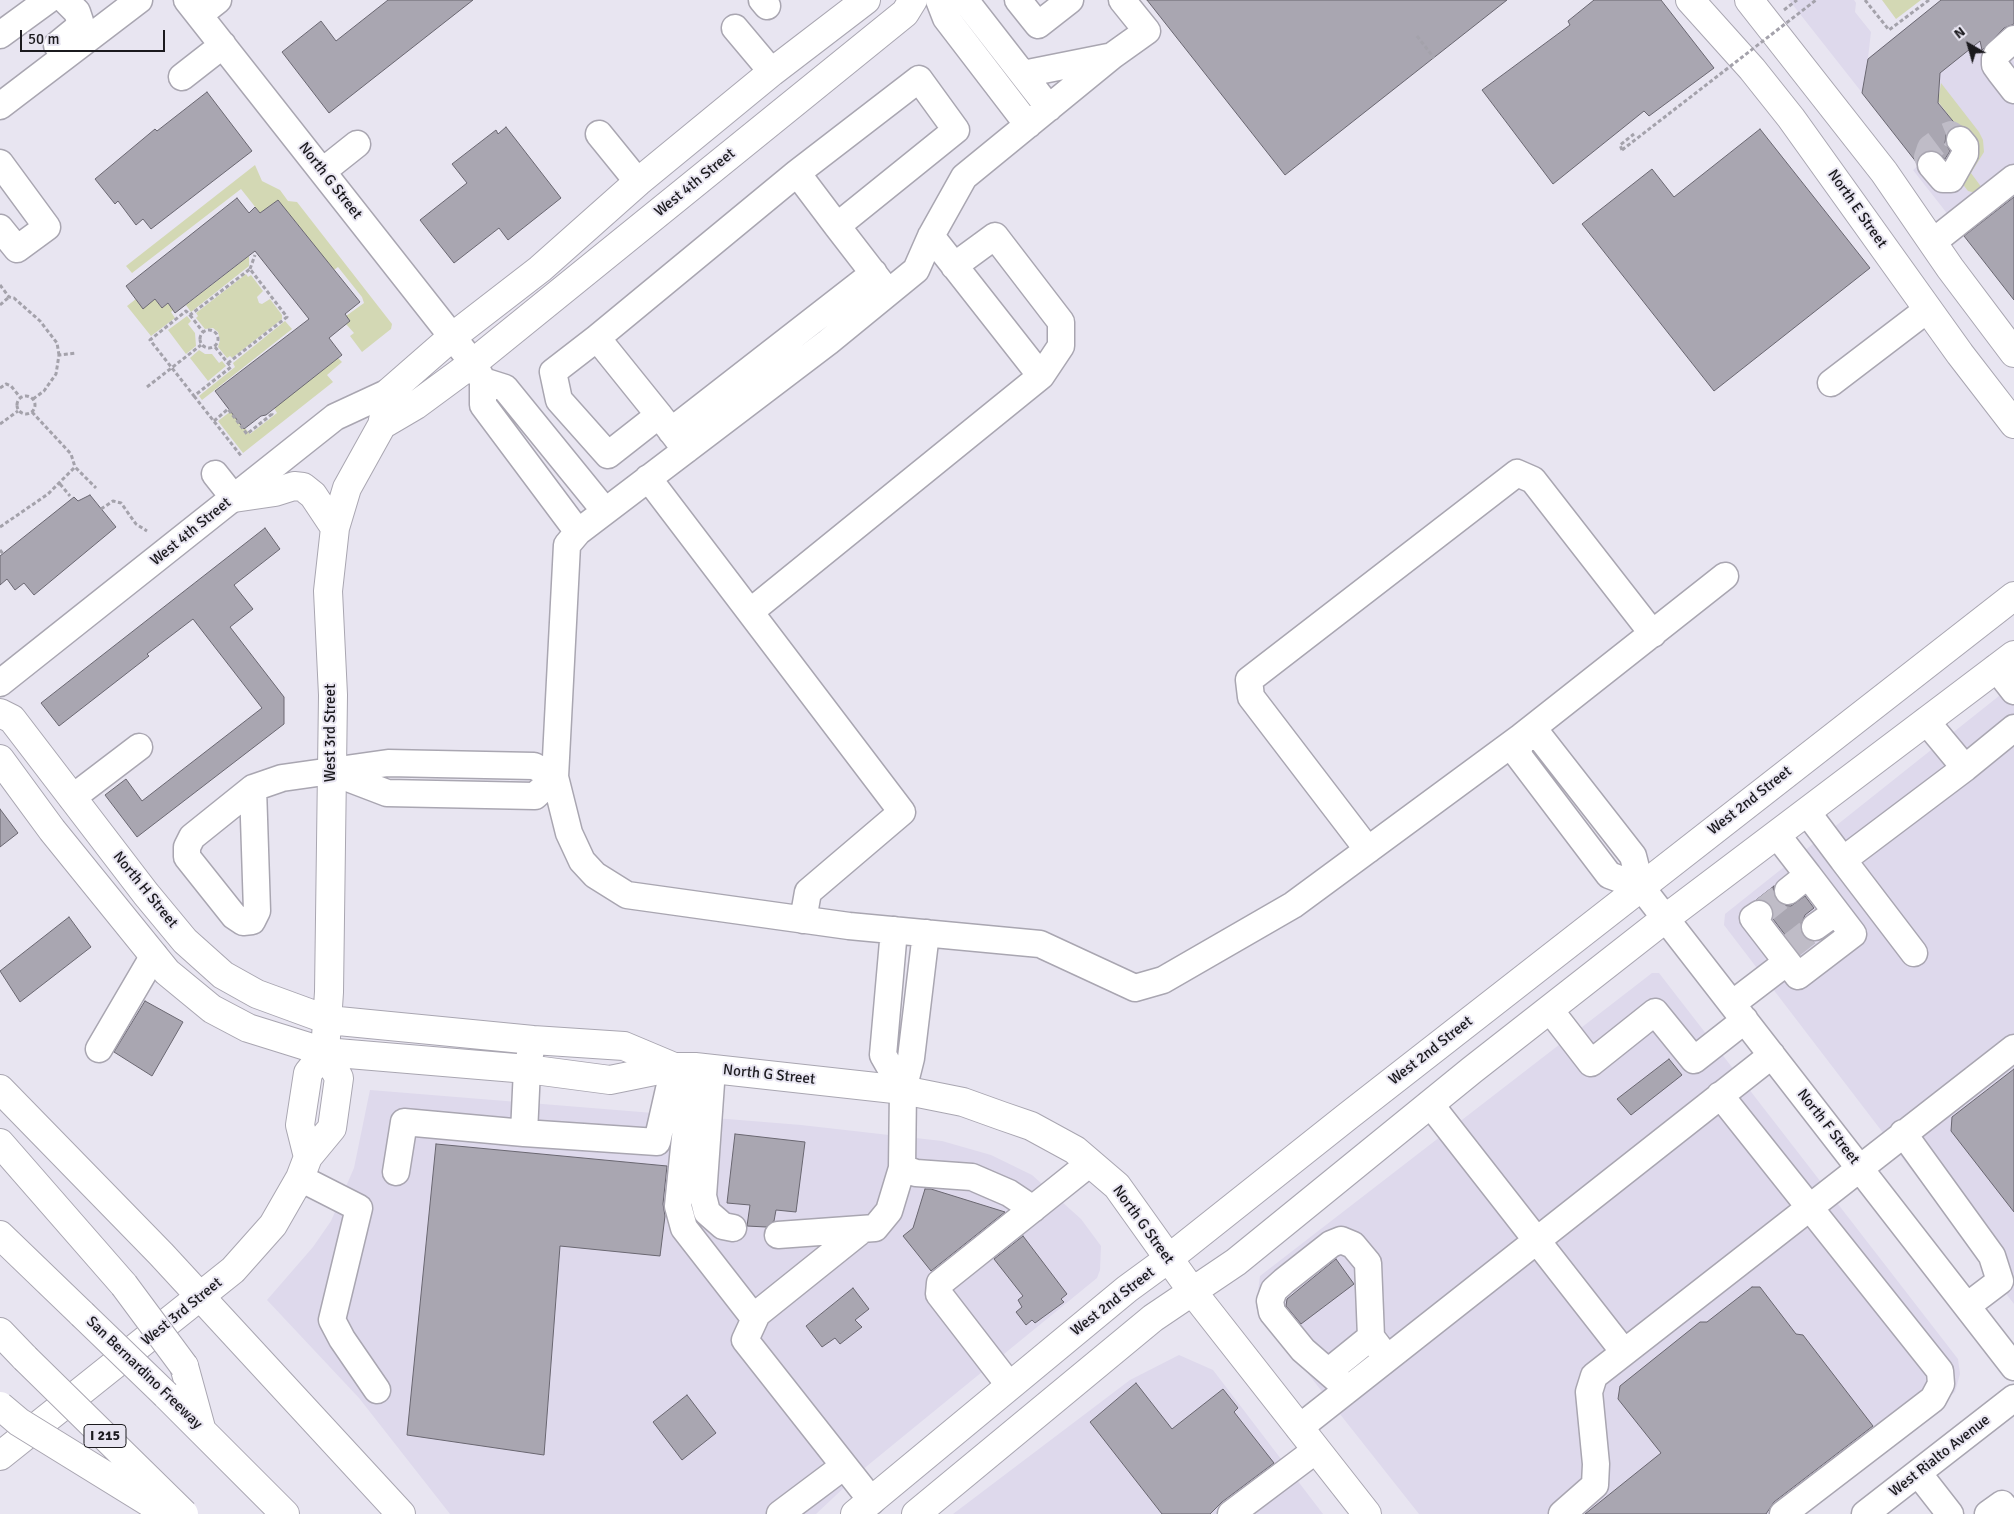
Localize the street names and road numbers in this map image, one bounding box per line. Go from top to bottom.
street label: North G Street [294,139,366,223]
street label: West 4th Street [651,145,739,221]
street label: North E Street [1823,166,1891,252]
street label: West 4th Street [147,494,235,570]
street label: West 3rd Street [322,684,340,782]
street label: West 2nd Street [1705,763,1795,839]
street label: North H Street [109,848,181,932]
street label: West 2nd Street [1386,1013,1476,1089]
street label: North G Street [722,1061,816,1089]
street label: North F Street [1793,1086,1863,1168]
street label: North G Street [1109,1182,1177,1268]
street label: West 2nd Street [1068,1264,1158,1340]
street label: West 3rd Street [138,1274,226,1350]
street label: San Bernardino Freeway [82,1313,206,1433]
street label: West Rialto Avenue [1886,1411,1994,1501]
road number: I 215 [84,1424,126,1448]

